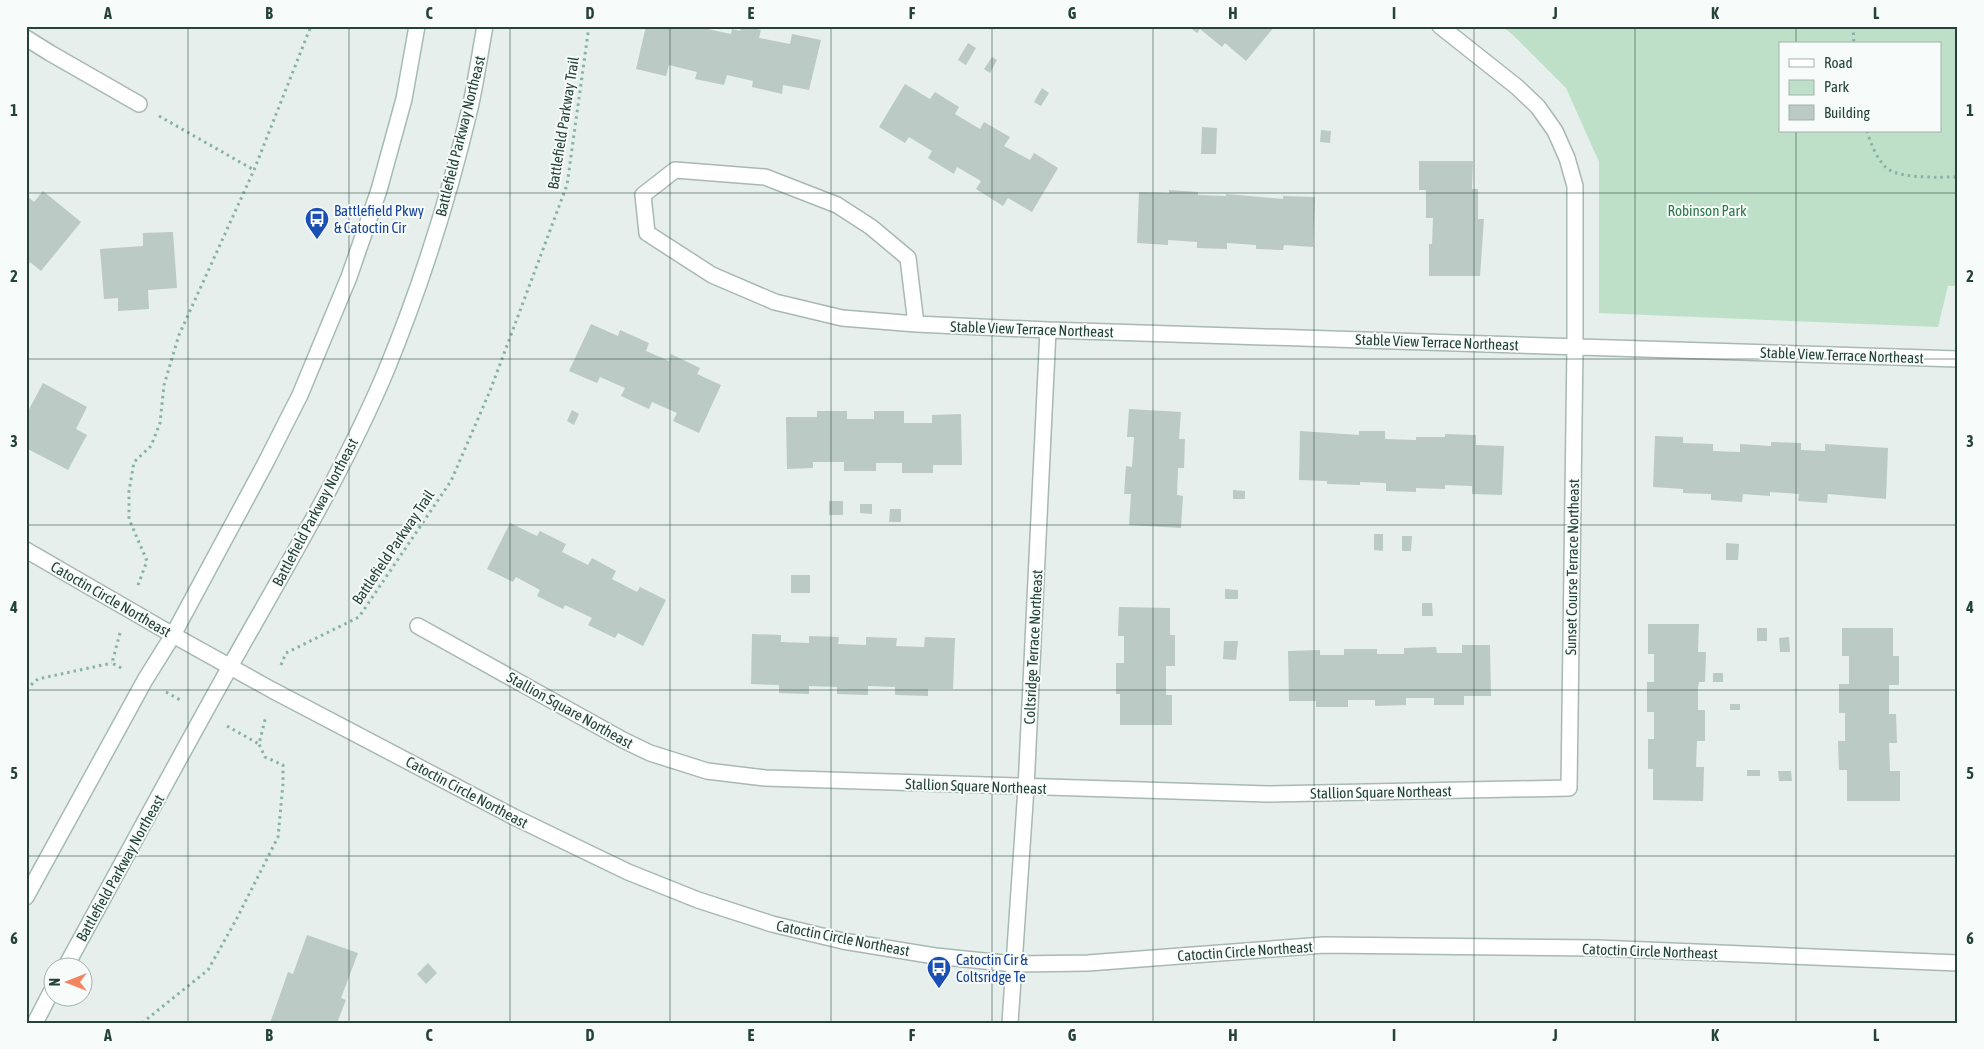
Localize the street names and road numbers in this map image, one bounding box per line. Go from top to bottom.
street label: Battlefield Parkway Northeast [432,54,488,218]
street label: Battlefield Parkway Trail [544,55,582,191]
street label: Stable View Terrace Northeast [950,318,1114,340]
street label: Stable View Terrace Northeast [1355,331,1519,353]
street label: Stable View Terrace Northeast [1760,344,1924,366]
street label: Battlefield Parkway Northeast [269,435,361,589]
street label: Sunset Course Terrace Northeast [1562,479,1582,655]
street label: Battlefield Parkway Trail [348,487,438,607]
street label: Catoctin Circle Northeast [48,558,174,640]
street label: Coltsridge Terrace Northeast [1020,569,1046,725]
street label: Stallion Square Northeast [504,668,636,752]
street label: Catoctin Circle Northeast [403,753,531,831]
street label: Stallion Square Northeast [905,775,1047,797]
street label: Stallion Square Northeast [1310,782,1452,802]
street label: Battlefield Parkway Northeast [73,792,167,944]
street label: Catoctin Circle Northeast [775,917,911,959]
street label: Catoctin Circle Northeast [1177,938,1313,964]
street label: Catoctin Circle Northeast [1582,940,1718,962]

